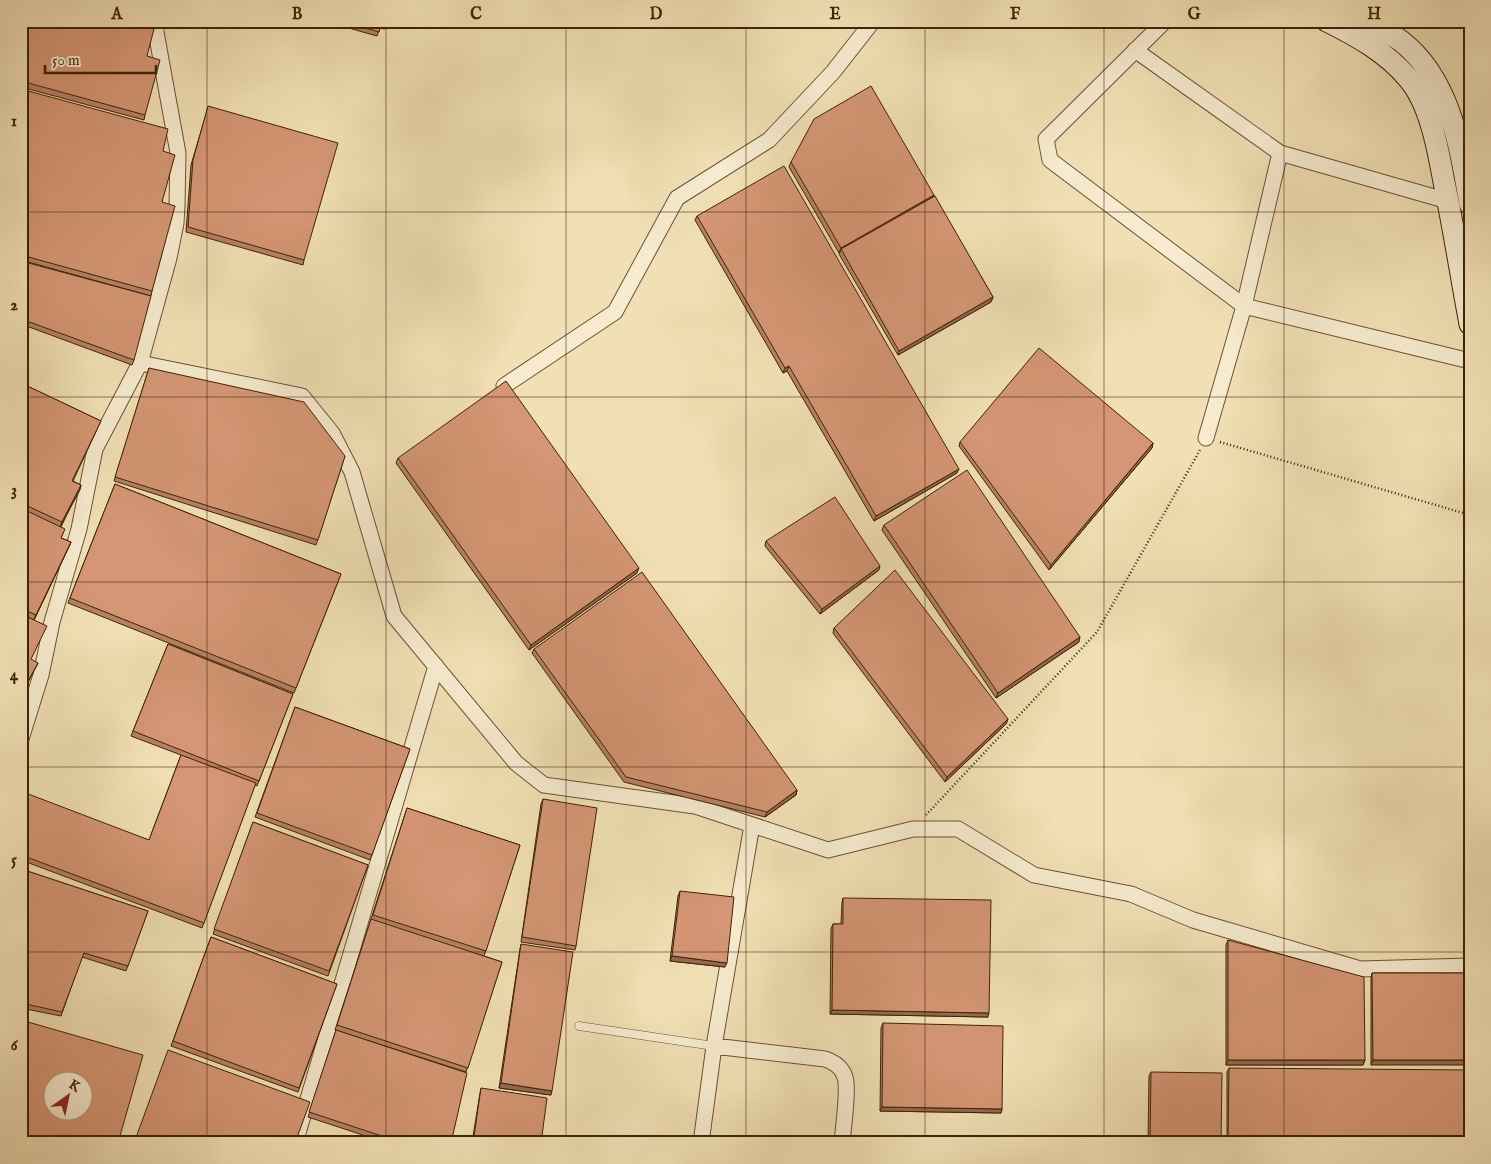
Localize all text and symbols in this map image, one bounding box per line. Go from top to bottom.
text: A [111,5,124,25]
text: B [292,5,303,25]
text: C [470,5,482,25]
text: D [650,5,663,25]
text: E [829,5,841,25]
text: F [1010,5,1021,25]
text: G [1188,5,1201,25]
text: H [1367,5,1381,25]
scale bar [45,42,156,74]
text: 50 m [52,51,80,70]
text: 1 [11,112,17,132]
text: 2 [10,296,18,316]
text: 3 [11,481,17,501]
text: 4 [10,666,19,686]
text: 5 [11,851,17,871]
text: 6 [11,1036,19,1056]
north arrow [42,1072,92,1122]
text: K [65,1076,84,1097]

